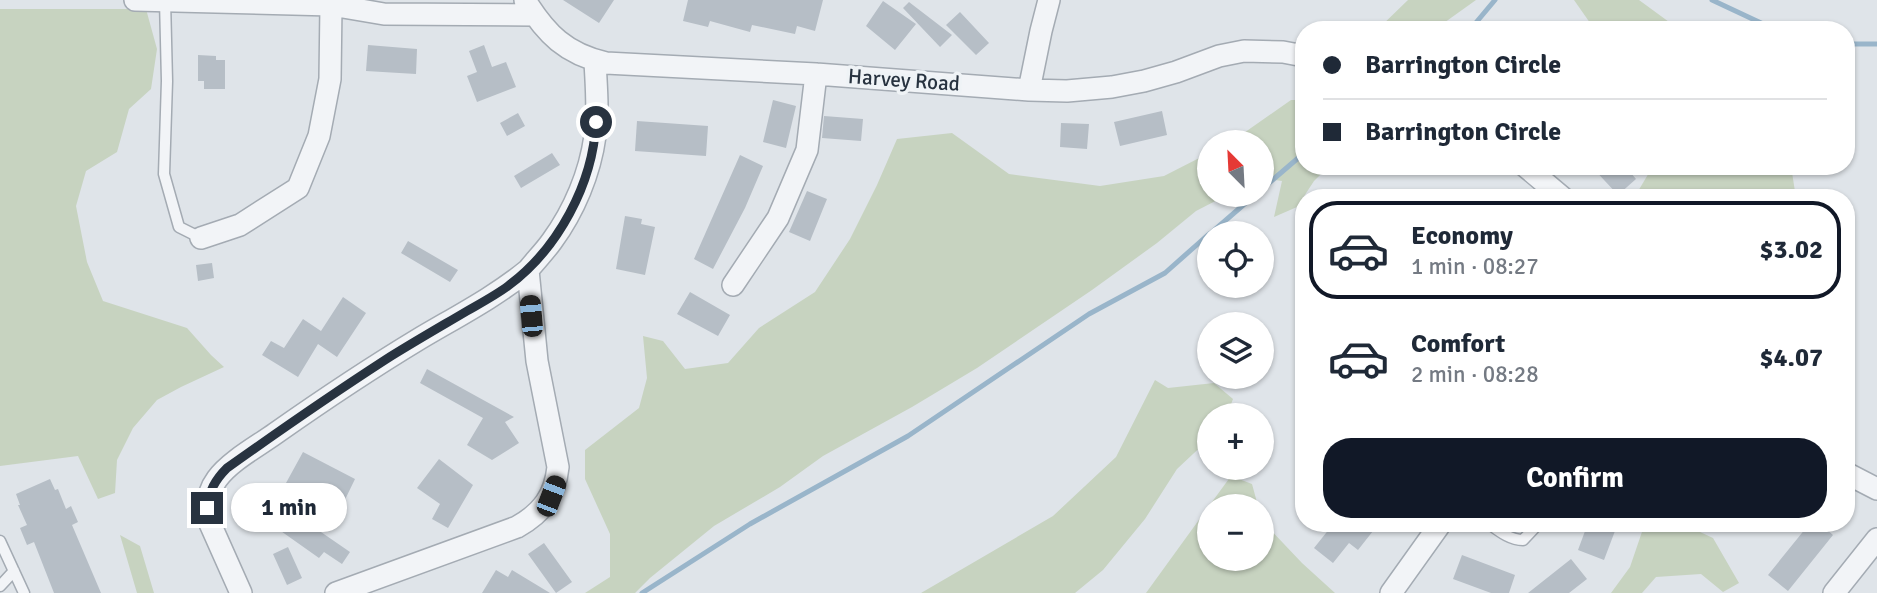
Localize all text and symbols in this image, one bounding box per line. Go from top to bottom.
text: Barrington Circle [1365,49,1561,81]
street label: Harvey Road [847,63,961,97]
route start [580,106,612,138]
text: Barrington Circle [1365,116,1561,148]
north arrow [1197,130,1274,206]
map controls [1197,130,1274,571]
icon: car [1327,219,1390,282]
text: Economy [1411,220,1513,252]
button: locate [1197,221,1274,298]
text: $3.02 [1759,234,1823,266]
text: 1 min · 08:27 [1411,252,1539,281]
car [519,294,544,338]
button: layers [1197,312,1274,389]
icon: car [1327,327,1390,390]
text: Comfort [1411,328,1505,360]
text: $4.07 [1759,342,1823,374]
text: 2 min · 08:28 [1411,360,1539,389]
button: + [1197,403,1274,480]
button: Confirm [1323,438,1827,518]
car [534,473,569,519]
callout: 1 min [232,484,347,532]
route end [191,492,223,524]
text: 1 min [261,493,317,522]
button: − [1197,494,1274,571]

